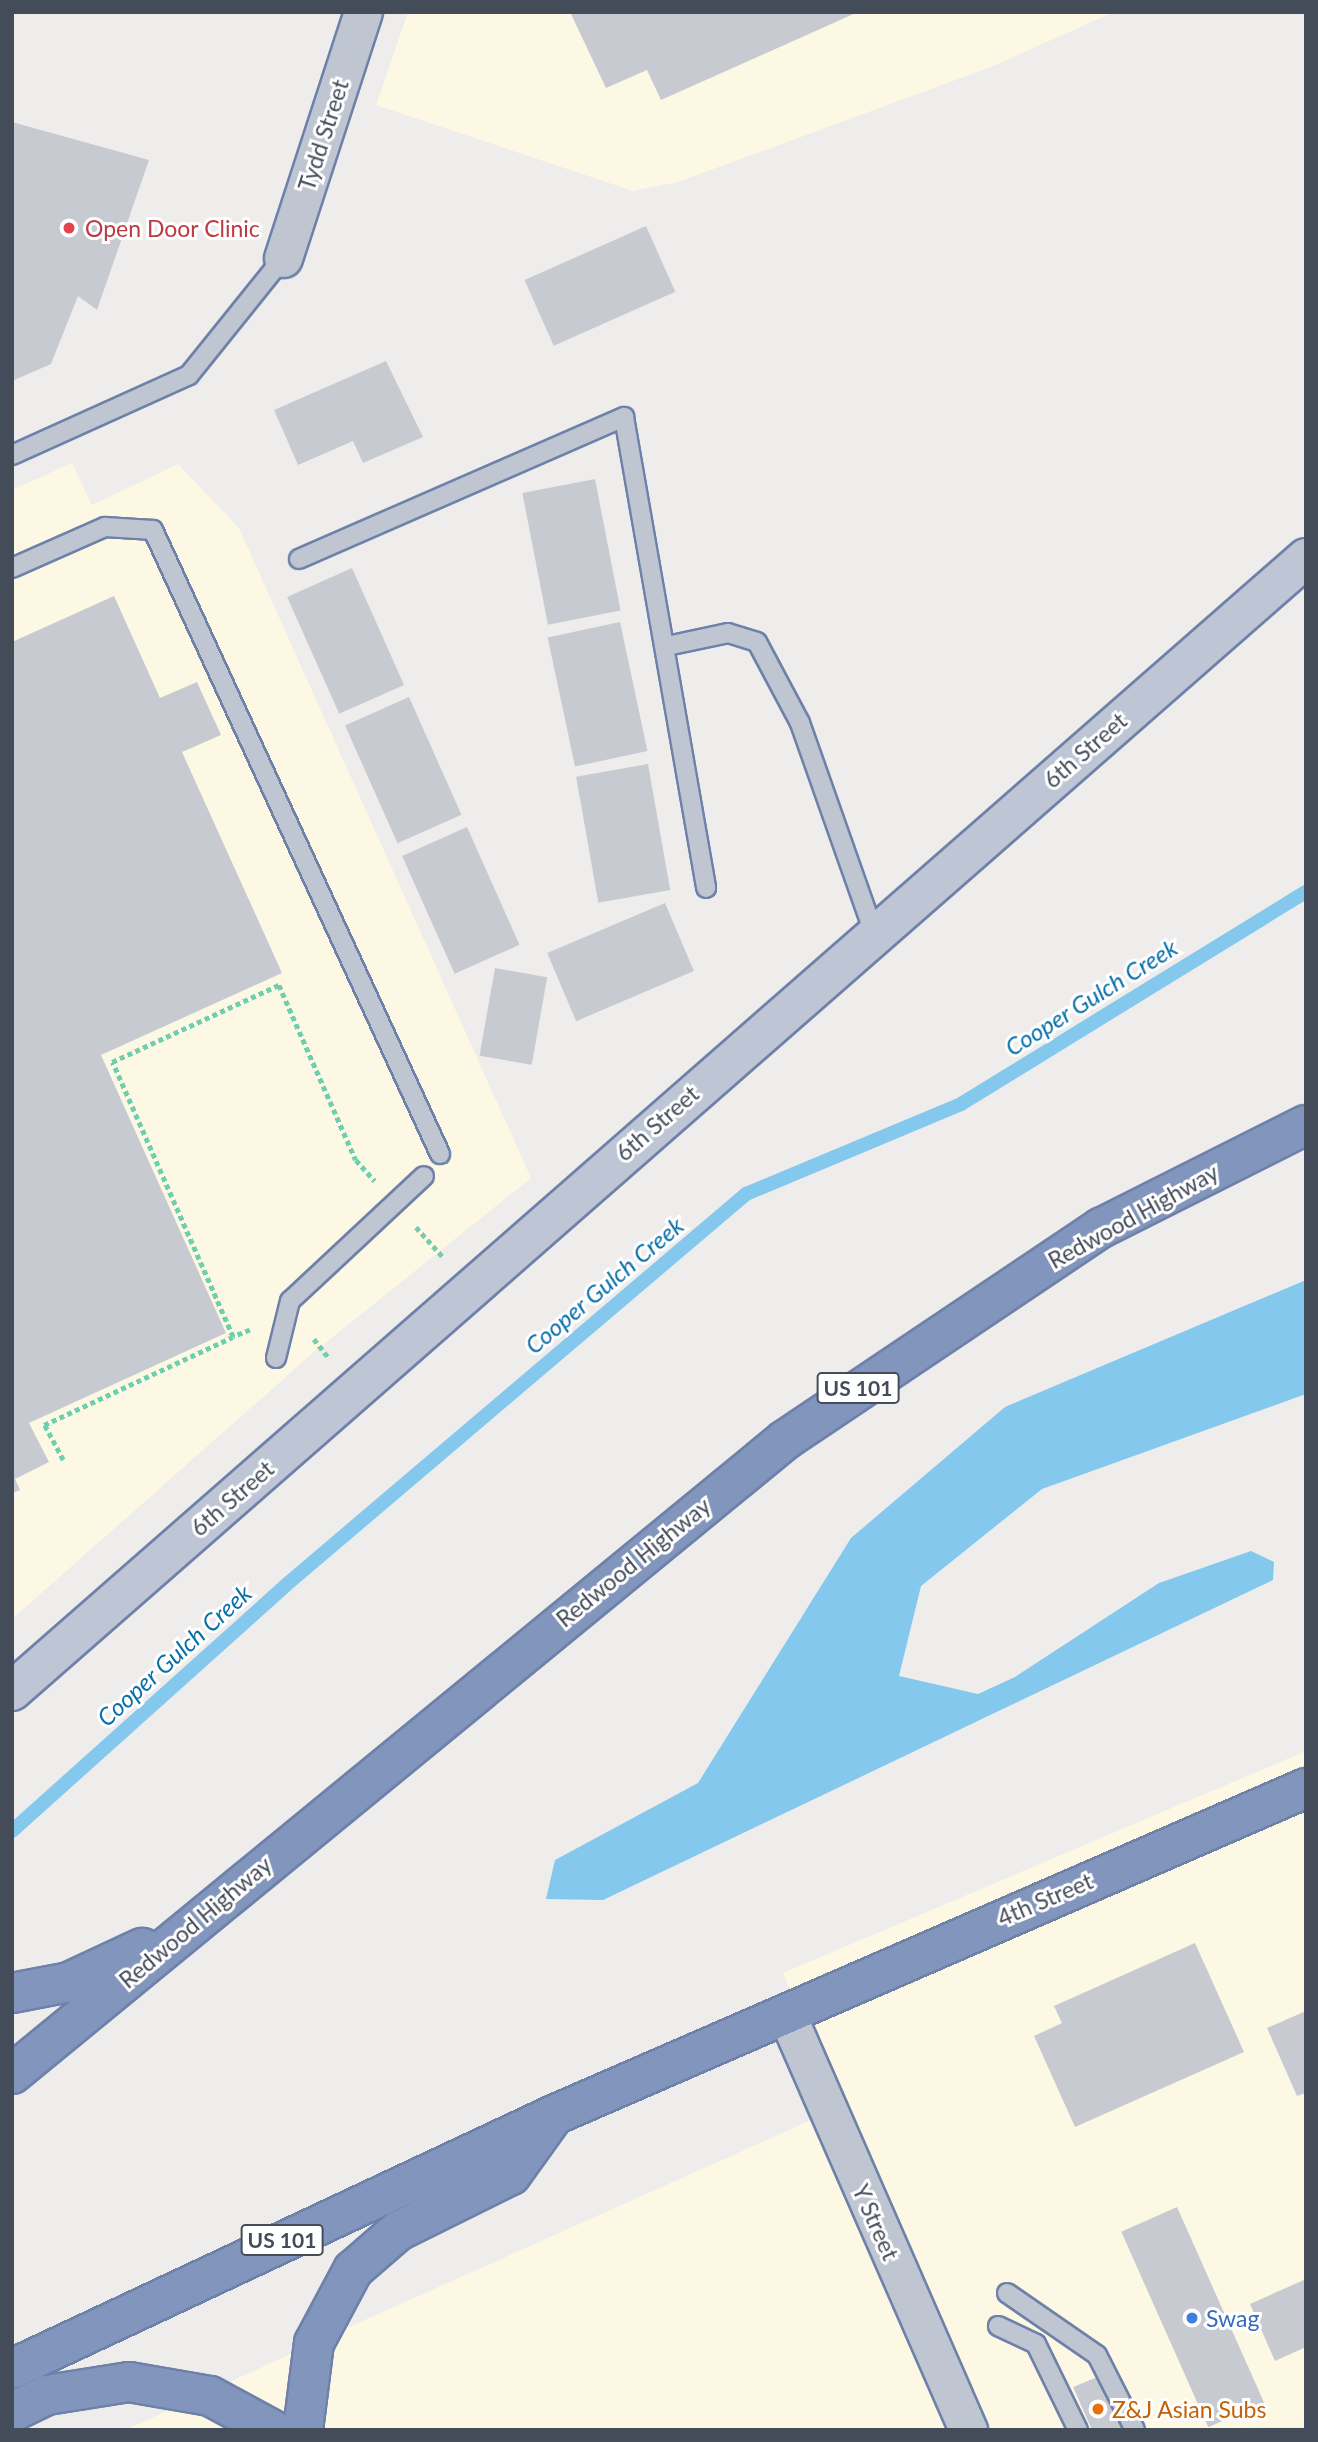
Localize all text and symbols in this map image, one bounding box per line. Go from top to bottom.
street label: Tydd Street [292,76,354,194]
place label: Open Door Clinic [85,214,260,242]
marker: Open Door Clinic [59,218,79,238]
street label: 6th Street [1038,706,1132,794]
water label: Cooper Gulch Creek [999,932,1183,1062]
street label: 6th Street [610,1079,704,1167]
street label: Redwood Highway [1043,1158,1223,1274]
water label: Cooper Gulch Creek [519,1210,689,1360]
road number: US 101 [816,1370,900,1406]
street label: 6th Street [185,1454,279,1542]
street label: Redwood Highway [550,1491,716,1633]
water label: Cooper Gulch Creek [91,1578,257,1732]
street label: Redwood Highway [113,1850,277,1994]
street label: 4th Street [993,1867,1097,1931]
street label: Y Street [847,2179,905,2265]
road number: US 101 [240,2222,324,2258]
place label: Swag [1206,2304,1259,2332]
marker: Swag [1184,2310,1200,2326]
place label: Z&J Asian Subs [1112,2395,1267,2423]
marker: Z&J Asian Subs [1090,2401,1106,2417]

